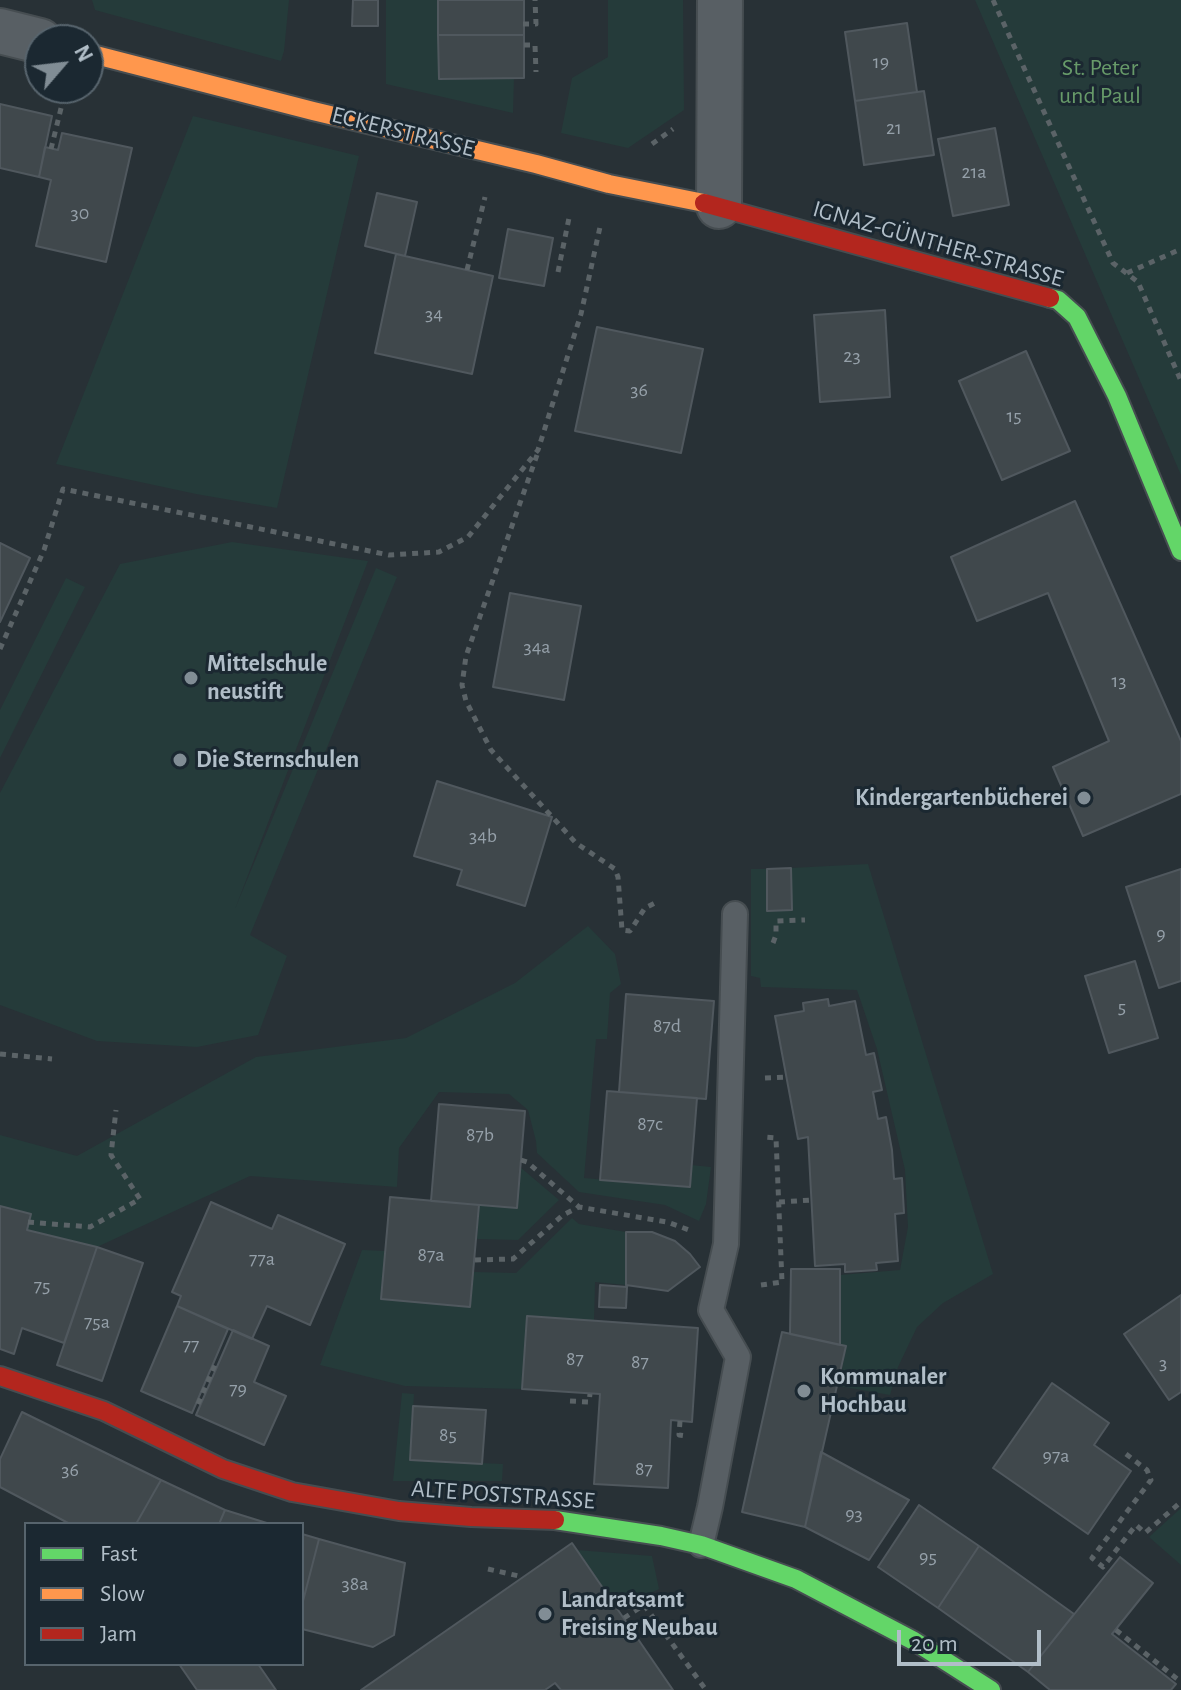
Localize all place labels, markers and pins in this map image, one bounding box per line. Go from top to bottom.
place label: Mittelschule neustift [207,650,327,706]
marker: Mittelschule neustift [182,669,200,687]
place label: Die Sternschulen [196,746,359,774]
marker: Die Sternschulen [171,751,189,769]
place label: Kindergartenbücherei [855,784,1068,812]
marker: Kindergartenbücherei [1075,789,1093,807]
place label: Kommunaler Hochbau [820,1363,946,1419]
marker: Kommunaler Hochbau [795,1382,813,1400]
place label: Landratsamt Freising Neubau [561,1586,718,1642]
marker: Landratsamt Freising Neubau [536,1605,554,1623]

